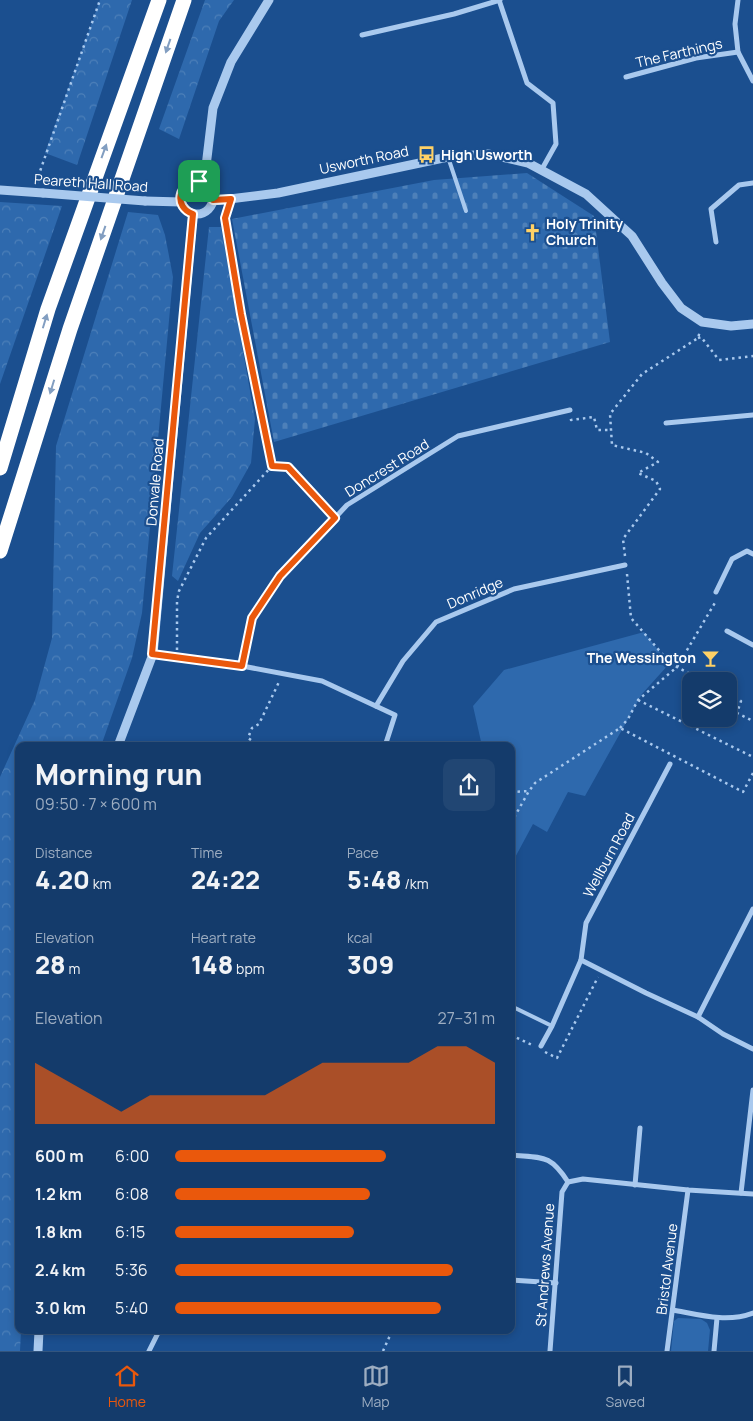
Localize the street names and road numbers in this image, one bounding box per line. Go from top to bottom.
street label: The Farthings [634,33,724,72]
street label: Usworth Road [318,141,410,178]
street label: Peareth Hall Road [34,169,149,196]
street label: Doncrest Road [341,434,432,501]
street label: Donvale Road [141,437,168,527]
street label: Donridge [444,572,506,613]
street label: Wellburn Road [578,809,639,900]
street label: St Andrews Avenue [531,1203,558,1327]
street label: Bristol Avenue [651,1222,682,1316]

